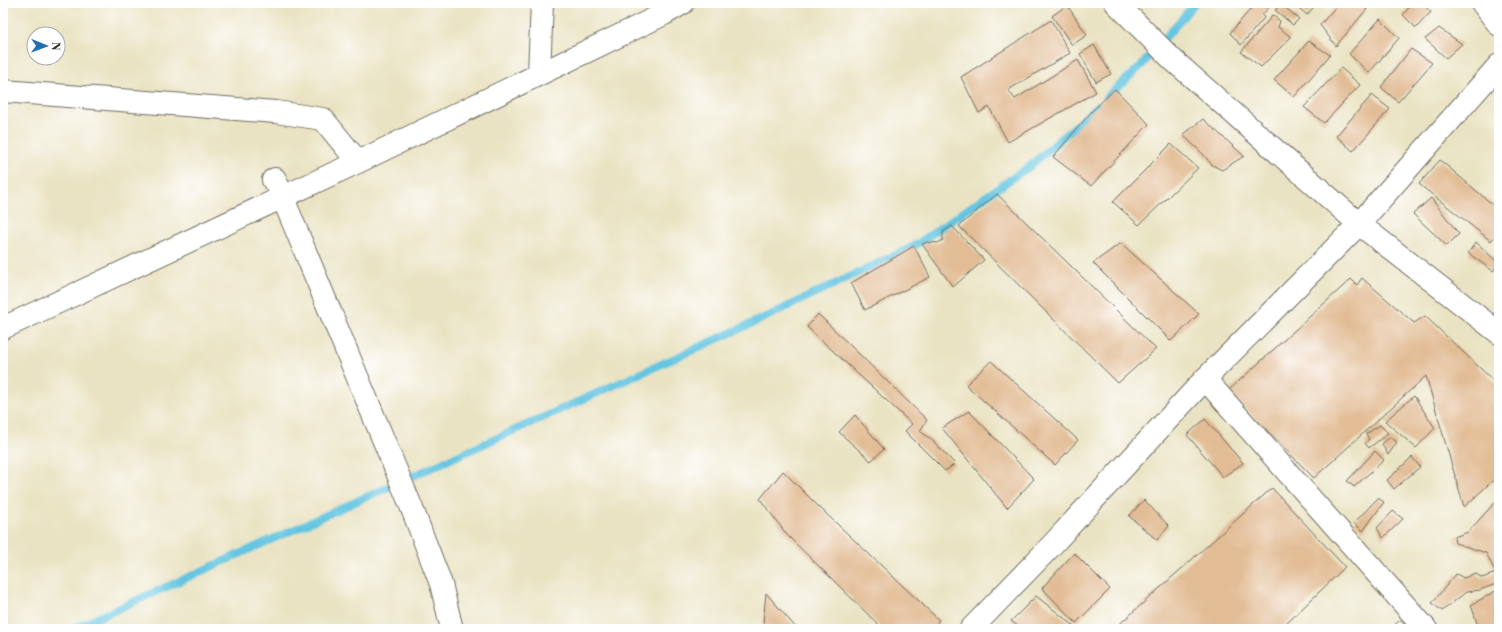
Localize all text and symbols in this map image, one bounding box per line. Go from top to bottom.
north arrow [26,26,66,66]
text: N [48,42,62,51]

